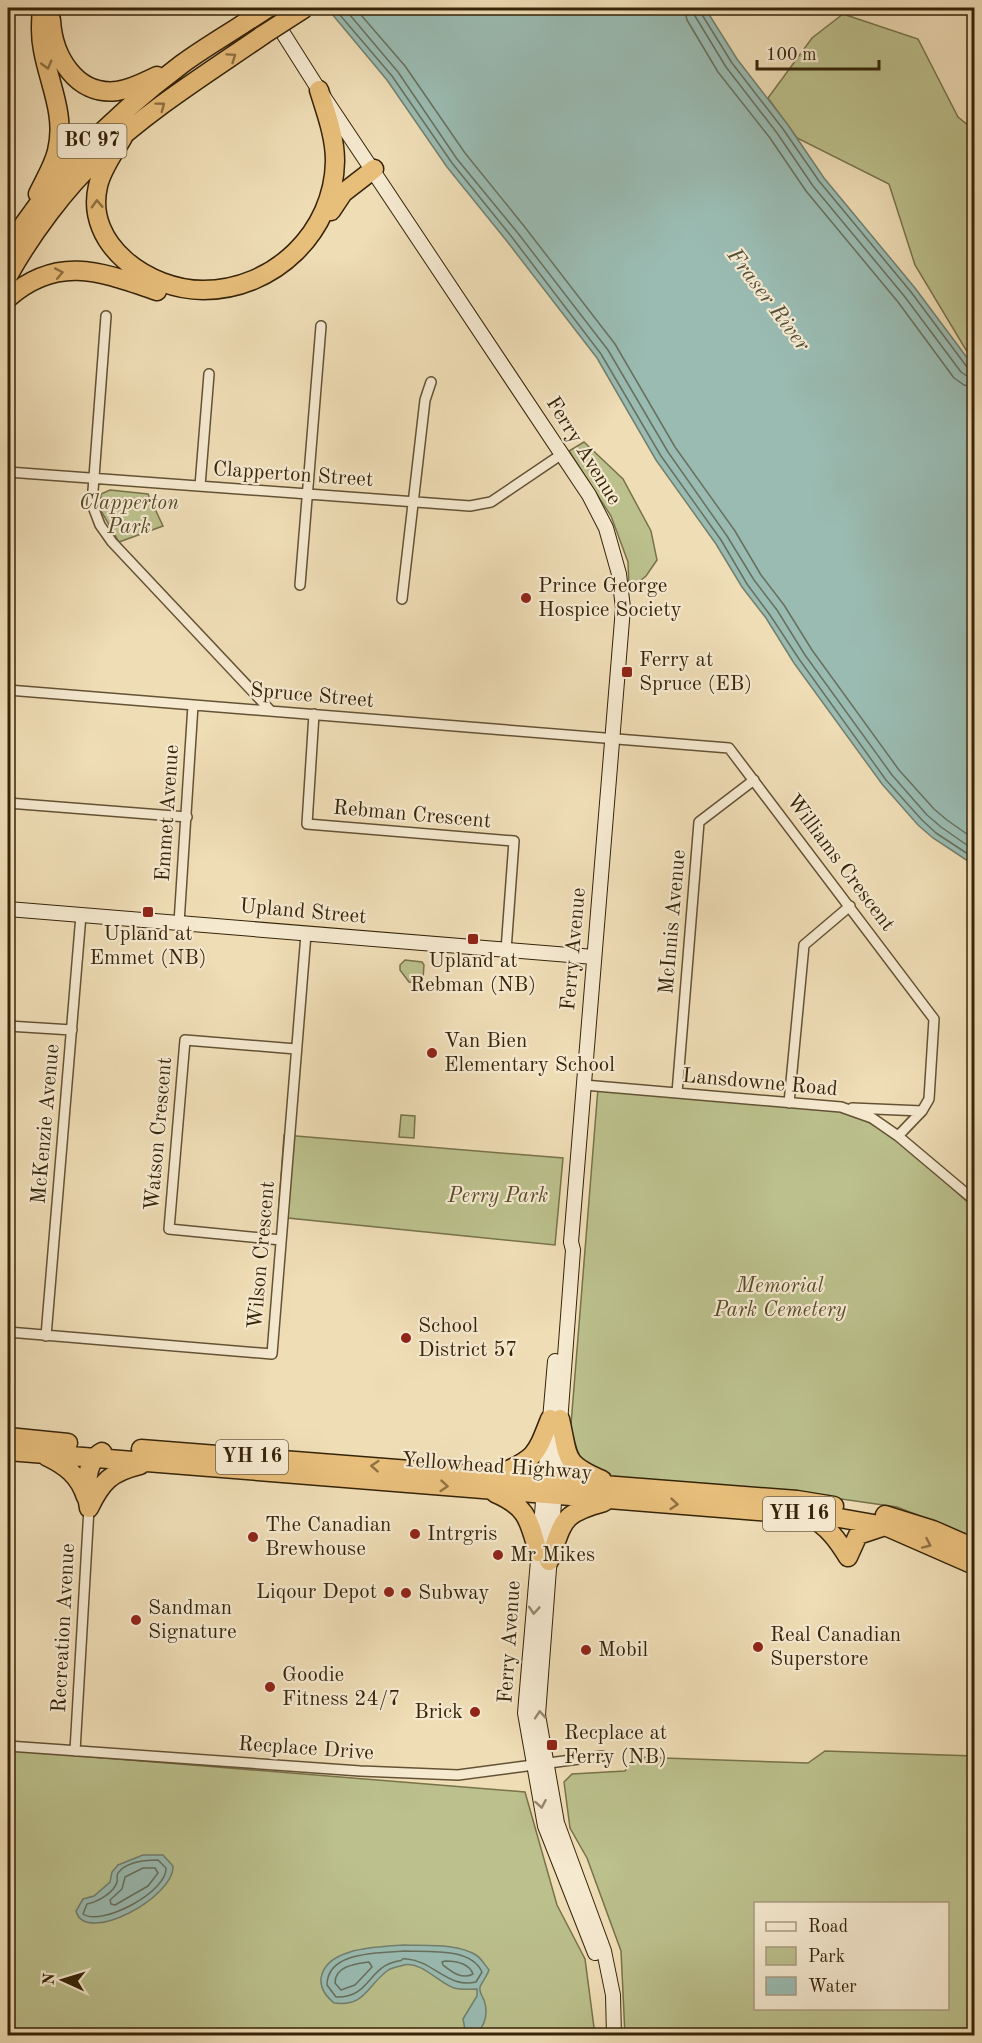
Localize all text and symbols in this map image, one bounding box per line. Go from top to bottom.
scale bar [757,33,878,71]
text: 100 m [766,46,817,64]
one-way arrow [225,53,236,64]
one-way arrow [40,59,52,70]
one-way arrow [154,102,165,113]
road number: BC 97 [58,124,127,158]
one-way arrow [91,199,103,208]
water label: Fraser River [722,244,814,356]
one-way arrow [54,267,64,280]
street label: Ferry Avenue [541,393,625,509]
street label: Clapperton Street [212,459,374,491]
park label: Clapperton Park [79,493,179,538]
place label: Prince George Hospice Society [538,576,682,621]
marker: Prince George Hospice Society [519,591,533,605]
place label: Ferry at Spruce (EB) [639,650,752,695]
marker: Ferry at Spruce (EB) [620,665,634,679]
street label: Spruce Street [249,680,375,712]
street label: Emmet Avenue [153,744,183,882]
street label: Williams Crescent [782,791,898,935]
street label: Rebman Crescent [332,798,492,832]
street label: McInnis Avenue [656,849,690,995]
street label: Ferry Avenue [558,887,590,1011]
street label: Upland Street [239,896,367,928]
marker: Upland at Emmet (NB) [141,905,155,919]
place label: Upland at Emmet (NB) [90,924,206,969]
marker: Upland at Rebman (NB) [466,932,480,946]
place label: Upland at Rebman (NB) [410,951,536,996]
place label: Van Bien Elementary School [444,1031,615,1076]
street label: McKenzie Avenue [29,1043,63,1205]
marker: Van Bien Elementary School [425,1046,439,1060]
street label: Watson Crescent [142,1056,176,1212]
street label: Lansdowne Road [681,1066,839,1100]
street label: Wilson Crescent [245,1180,279,1330]
park label: Perry Park [447,1186,548,1207]
park label: Memorial Park Cemetery [713,1276,847,1321]
place label: School District 57 [418,1316,518,1361]
marker: School District 57 [399,1331,413,1345]
road number: YH 16 [216,1440,288,1474]
street label: Yellowhead Highway [401,1450,593,1484]
one-way arrow [370,1460,379,1473]
one-way arrow [440,1479,449,1492]
one-way arrow [670,1497,679,1510]
road number: YH 16 [763,1497,835,1531]
place label: The Canadian Brewhouse [265,1515,391,1560]
place label: Intrgris [427,1524,497,1545]
marker: Intrgris [408,1527,422,1541]
marker: The Canadian Brewhouse [246,1530,260,1544]
one-way arrow [920,1537,931,1549]
street label: Recreation Avenue [49,1543,79,1713]
place label: Mr Mikes [510,1545,595,1566]
marker: Mr Mikes [491,1548,505,1562]
street label: Ferry Avenue [495,1580,525,1704]
place label: Liqour Depot [256,1582,377,1603]
place label: Subway [418,1583,489,1604]
marker: Liqour Depot [382,1585,396,1599]
marker: Subway [399,1586,413,1600]
place label: Sandman Signature [148,1598,237,1643]
one-way arrow [528,1606,541,1615]
marker: Sandman Signature [129,1613,143,1627]
place label: Real Canadian Superstore [770,1625,901,1670]
place label: Mobil [598,1640,648,1661]
marker: Real Canadian Superstore [751,1640,765,1654]
marker: Mobil [579,1643,593,1657]
place label: Goodie Fitness 24/7 [282,1665,400,1710]
marker: Goodie Fitness 24/7 [263,1680,277,1694]
place label: Brick [414,1702,463,1723]
marker: Brick [468,1705,482,1719]
one-way arrow [533,1710,546,1719]
place label: Recplace at Ferry (NB) [564,1723,667,1768]
street label: Recplace Drive [237,1734,375,1764]
marker: Recplace at Ferry (NB) [545,1738,559,1752]
one-way arrow [535,1799,547,1808]
legend [754,1902,949,2010]
text: Road [808,1918,848,1936]
text: Park [808,1948,845,1966]
north arrow [33,1950,93,2010]
text: N [42,1972,58,1986]
text: Water [808,1978,857,1996]

